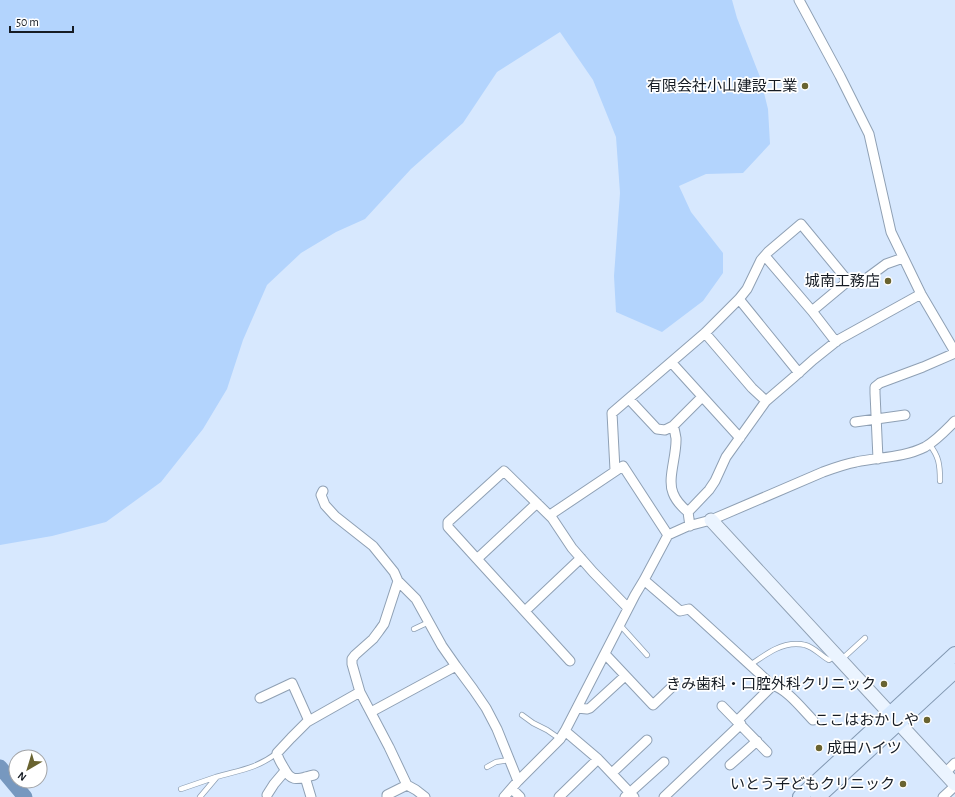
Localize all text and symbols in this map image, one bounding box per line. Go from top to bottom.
scale bar [10,8,73,34]
text: 50 m [16,16,39,28]
place label: 有限会社小山建設工業 [647,78,797,94]
marker: 有限会社小山建設工業 [800,81,810,91]
place label: 城南工務店 [805,273,880,289]
marker: 城南工務店 [883,276,893,286]
place label: きみ歯科・口腔外科クリニック [666,676,876,692]
marker: きみ歯科・口腔外科クリニック [879,679,889,689]
place label: ここはおかしや [814,712,919,728]
marker: ここはおかしや [922,715,932,725]
place label: 成田ハイツ [827,740,902,756]
marker: 成田ハイツ [814,743,824,753]
north arrow [8,749,48,789]
text: N [16,770,29,783]
place label: いとう子どもクリニック [730,776,895,792]
marker: いとう子どもクリニック [898,779,908,789]

